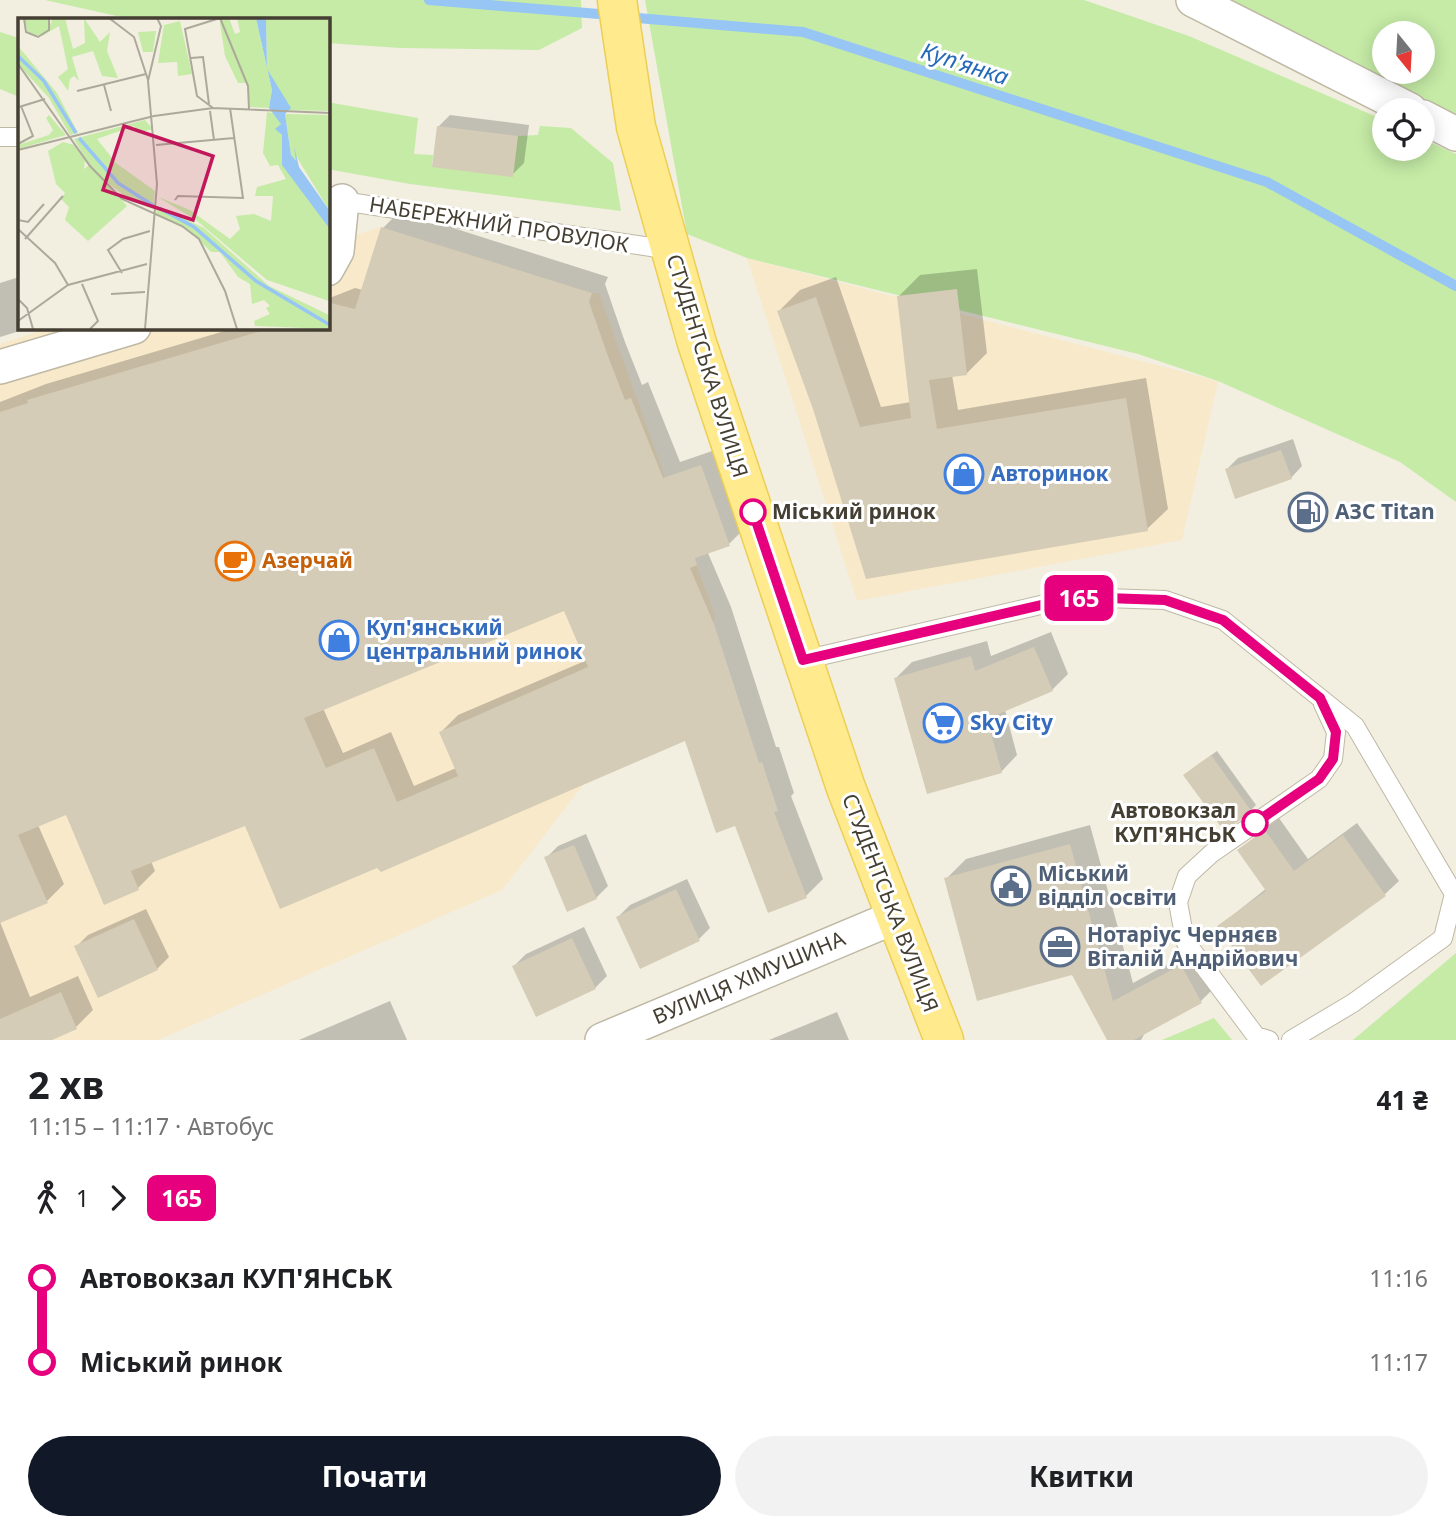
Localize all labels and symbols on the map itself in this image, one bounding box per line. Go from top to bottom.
inset map [18,18,329,329]
north arrow [1372,21,1435,84]
water label: Куп'янка [917,34,1013,92]
street label: НАБЕРЕЖНИЙ ПРОВУЛОК [367,190,631,258]
street label: СТУДЕНТСЬКА ВУЛИЦЯ [661,251,755,481]
shop icon: Авторинок [943,453,985,495]
place label: Авторинок [991,459,1109,487]
fuel station icon: АЗС Titan [1287,491,1329,533]
place label: Міський ринок [772,497,936,525]
place label: АЗС Titan [1335,497,1435,525]
marker: Міський ринок [740,499,766,525]
cafe icon: Азерчай [214,540,256,582]
place label: Азерчай [262,546,353,574]
line badge: 165 [1039,575,1119,621]
place label: Куп'янський центральний ринок [366,613,582,665]
shop icon: Куп'янський центральний ринок [318,619,360,661]
supermarket icon: Sky City [922,702,964,744]
place label: Sky City [970,708,1053,736]
street label: СТУДЕНТСЬКА ВУЛИЦЯ [836,789,946,1016]
place label: Автовокзал КУП'ЯНСЬК [1111,796,1236,848]
marker: Автовокзал КУП'ЯНСЬК [1242,810,1268,836]
place label: Міський відділ освіти [1038,859,1177,911]
public building icon: Міський відділ освіти [990,865,1032,907]
place label: Нотаріус Черняєв Віталій Андрійович [1087,920,1298,972]
street label: ВУЛИЦЯ ХІМУШИНА [648,924,850,1030]
office icon: Нотаріус Черняєв Віталій Андрійович [1039,926,1081,968]

